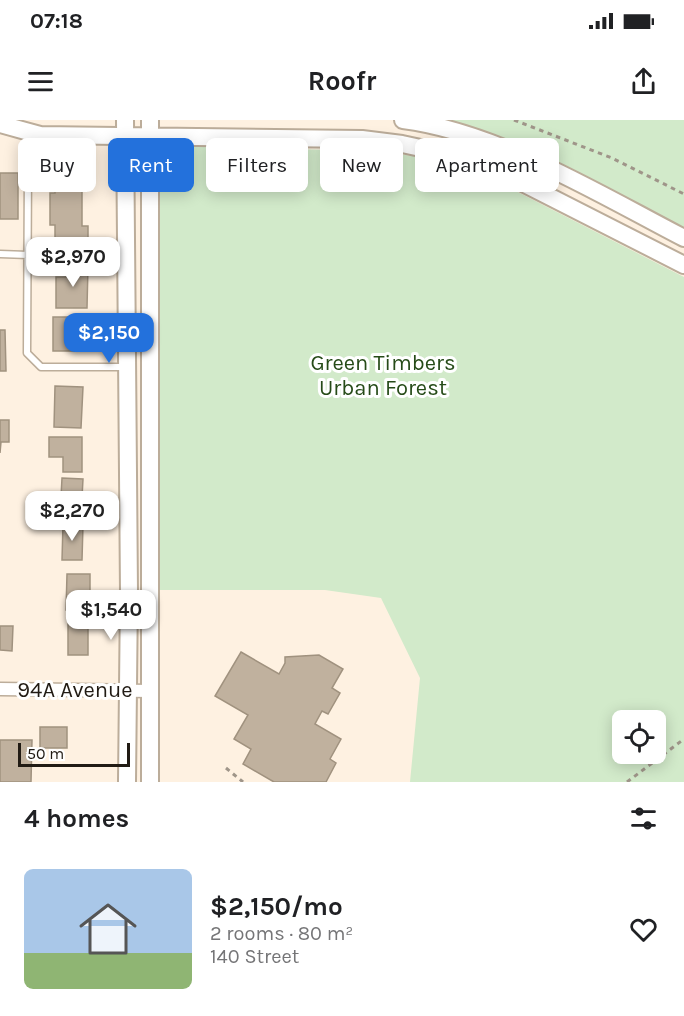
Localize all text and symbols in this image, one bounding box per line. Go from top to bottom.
text: 07:18 [30,8,83,34]
icon: menu [24,65,57,98]
text: Roofr [308,65,376,97]
icon: share [627,65,660,98]
chip: Buy [18,138,96,192]
chip: Rent [108,138,194,192]
chip: Filters [206,138,308,192]
chip: New [320,138,403,192]
chip: Apartment [415,138,559,192]
pin: $2,970 [24,237,122,288]
text: $2,970 [40,245,106,268]
pin: $2,150 [60,313,158,364]
text: $2,150 [78,321,140,344]
park label: Green Timbers Urban Forest [310,350,456,401]
pin: $2,270 [23,491,121,542]
text: $2,270 [39,499,105,522]
pin: $1,540 [62,590,160,641]
text: $1,540 [80,598,142,621]
street label: 94A Avenue [17,677,133,703]
map controls [612,710,666,764]
button: locate [612,710,666,764]
scale bar [18,740,130,768]
text: 50 m [27,744,64,763]
icon: filters [627,802,660,835]
text: 4 homes [24,803,129,834]
text: $2,150/mo [210,891,343,922]
icon: home [72,893,144,965]
icon: heart [627,913,660,946]
text: 2 rooms · 80 m² [210,922,353,945]
text: 140 Street [210,945,299,968]

